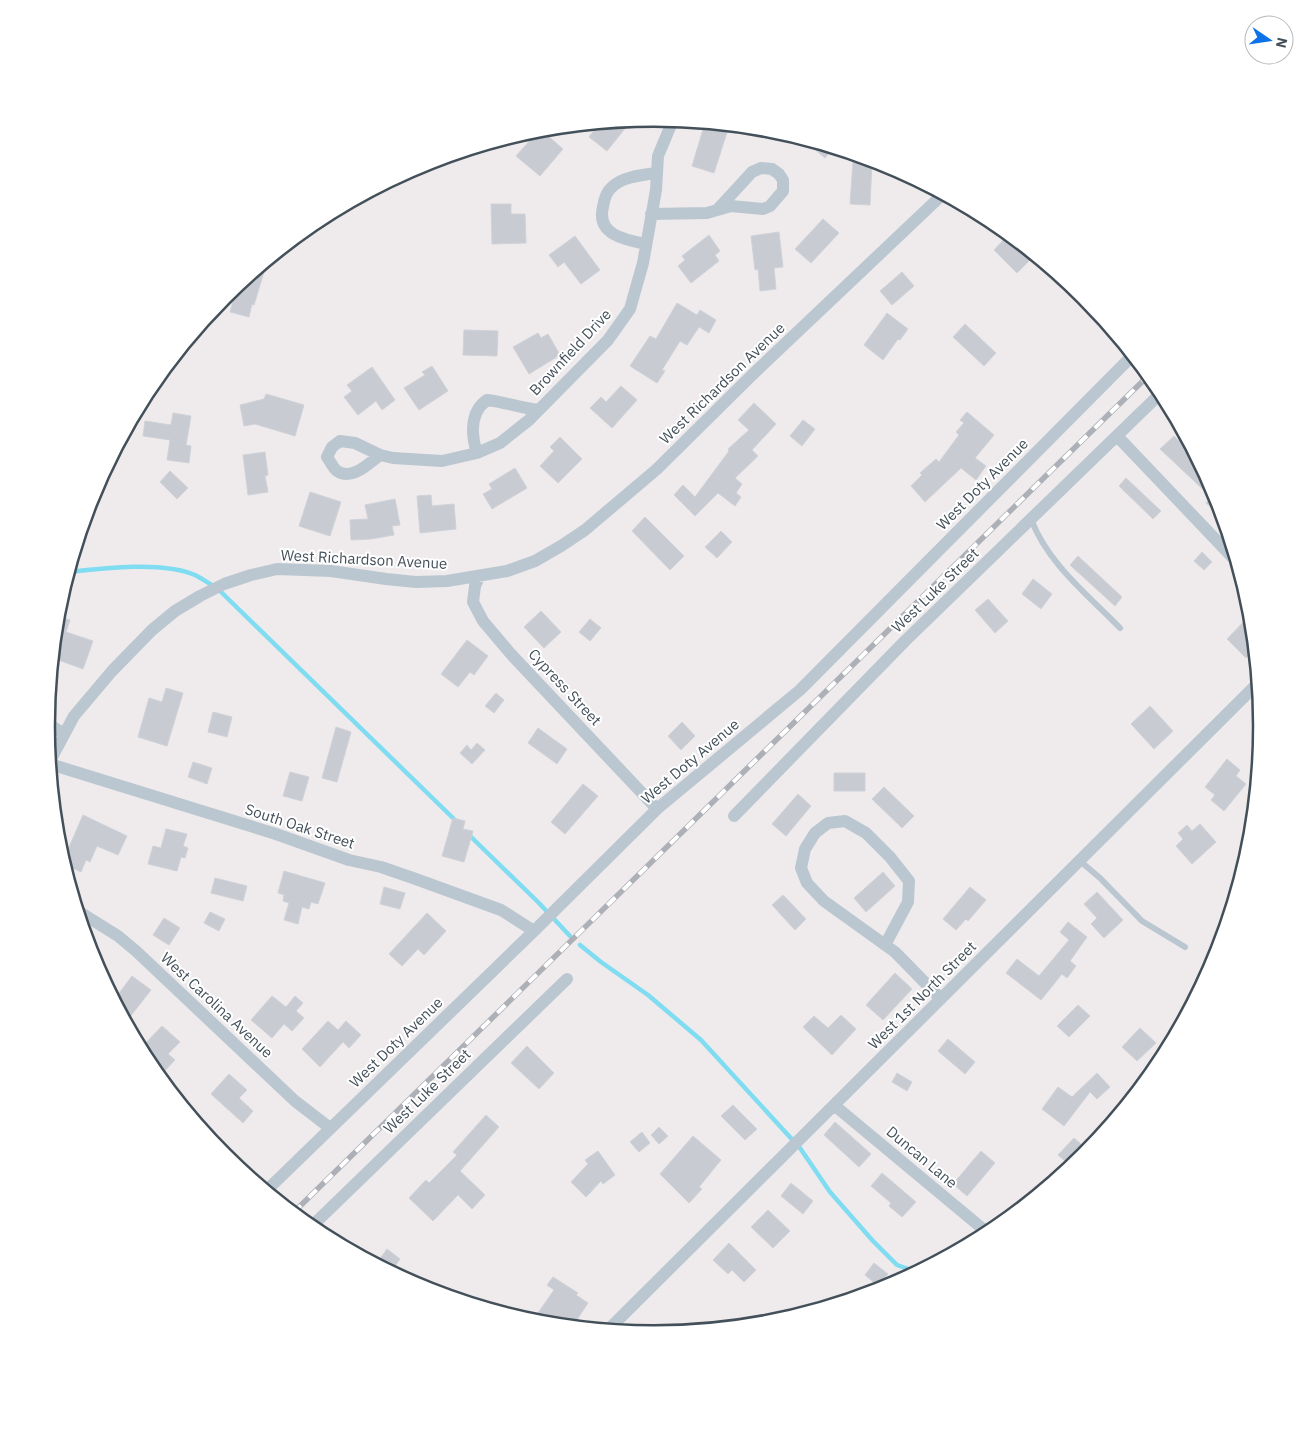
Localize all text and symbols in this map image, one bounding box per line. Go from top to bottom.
north arrow [1244,15,1294,65]
text: N [1272,36,1292,50]
street label: Brownfield Drive [525,305,615,399]
street label: West Richardson Avenue [655,318,789,448]
street label: West Doty Avenue [932,434,1032,534]
street label: West Luke Street [887,544,983,636]
street label: West Richardson Avenue [280,545,448,573]
street label: Cypress Street [525,645,605,729]
street label: West Doty Avenue [637,714,743,808]
street label: South Oak Street [243,799,357,853]
street label: West 1st North Street [864,937,980,1053]
street label: West Carolina Avenue [157,948,277,1062]
street label: West Doty Avenue [345,993,447,1091]
street label: West Luke Street [379,1045,475,1137]
street label: Duncan Lane [883,1122,961,1192]

